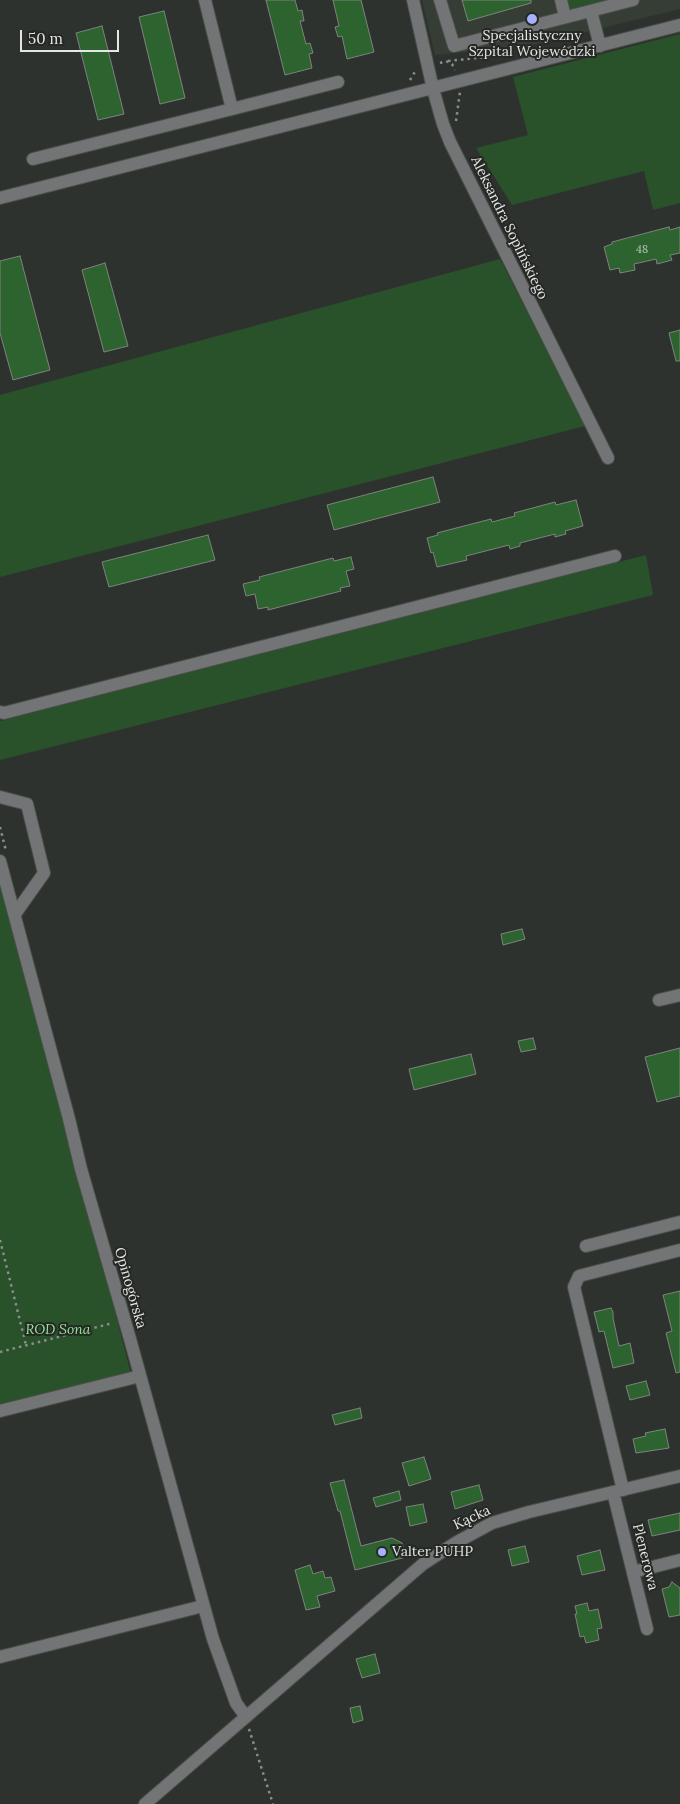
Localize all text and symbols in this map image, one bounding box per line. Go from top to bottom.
marker: Specjalistyczny Szpital Wojewódzki [525,12,539,26]
scale bar [22,20,121,52]
place label: Specjalistyczny Szpital Wojewódzki [469,28,595,60]
text: 50 m [28,29,63,48]
street label: Aleksandra Soplińskiego [467,154,551,302]
house number: 48 [636,243,648,257]
street label: Opinogórska [110,1246,150,1330]
park label: ROD Sona [25,1322,91,1338]
street label: Kącka [451,1502,493,1534]
street label: Plenerowa [629,1522,661,1592]
place label: Valter PUHP [392,1544,473,1560]
marker: Valter PUHP [376,1546,388,1558]

